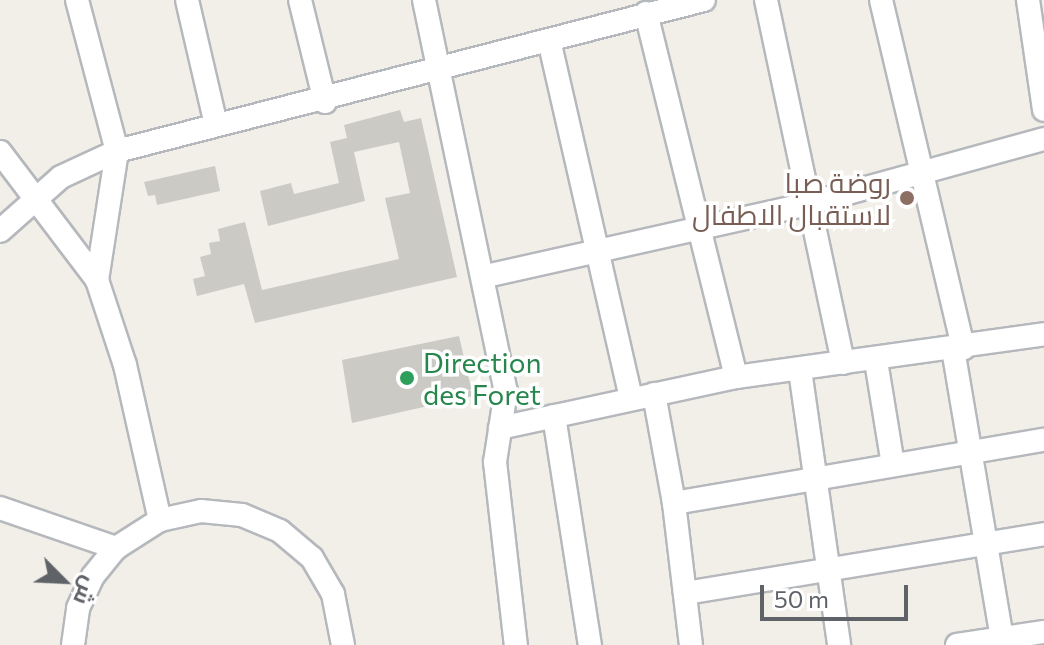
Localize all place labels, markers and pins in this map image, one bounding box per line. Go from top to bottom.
place label: روضة صبا لاستقبال الاطفال [692,165,891,231]
marker: روضة صبا لاستقبال الاطفال [898,189,916,207]
place label: Direction des Foret [423,345,542,411]
marker: Direction des Foret [398,369,416,387]

